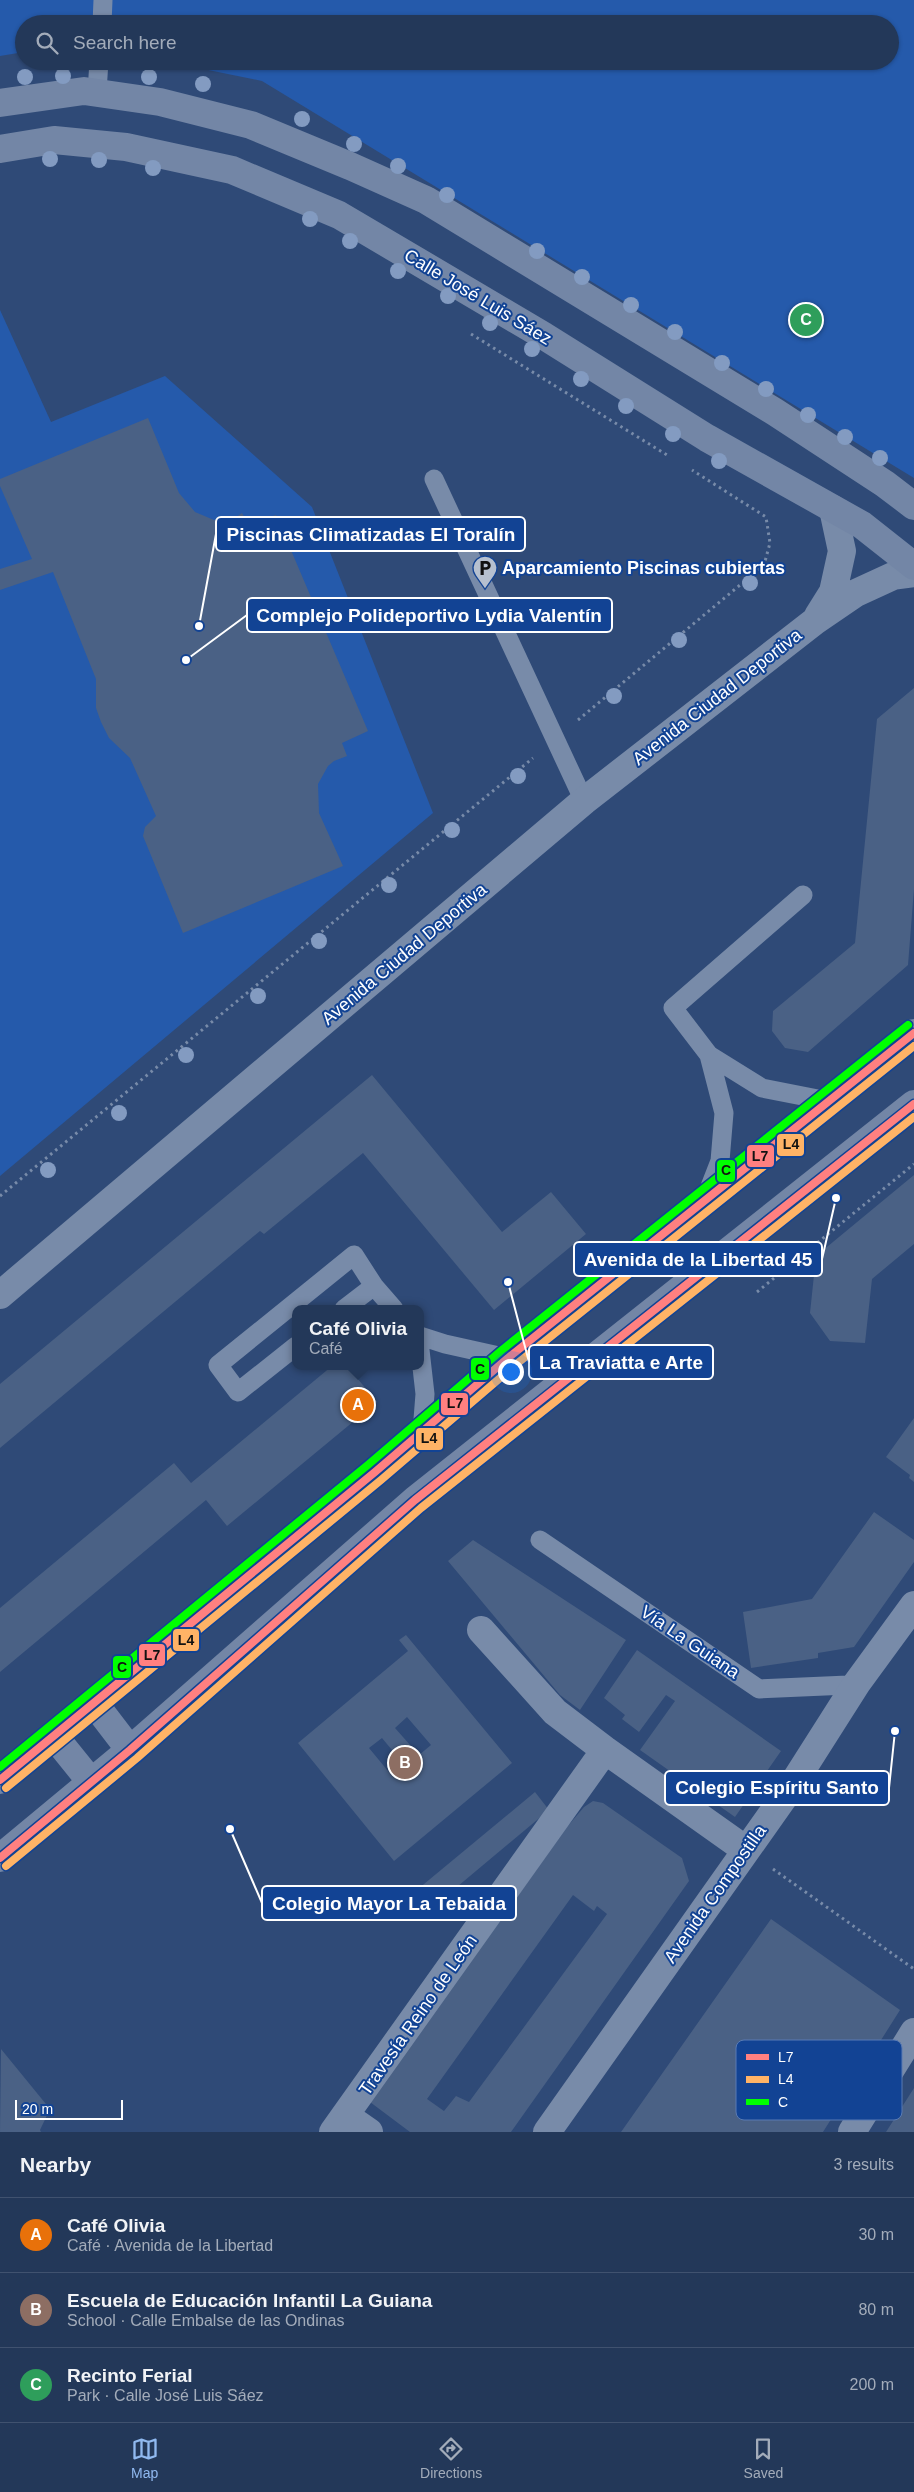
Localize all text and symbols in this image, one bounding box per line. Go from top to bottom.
search box [15,15,899,70]
icon: search [33,29,61,57]
text: Search here [73,32,177,53]
street label: Calle José Luis Sáez [401,245,555,349]
pin: C [790,301,822,339]
callout: Piscinas Climatizadas El Toralín [216,517,525,551]
text: Piscinas Climatizadas El Toralín [227,524,515,545]
parking icon: Aparcamiento Piscinas cubiertas [472,555,498,589]
place label: Aparcamiento Piscinas cubiertas [502,558,785,578]
callout: Complejo Polideportivo Lydia Valentín [247,598,612,632]
text: Complejo Polideportivo Lydia Valentín [256,605,602,626]
street label: Avenida Ciudad Deportiva [629,624,806,769]
street label: Avenida Ciudad Deportiva [318,879,491,1029]
line badge: L4 [776,1133,805,1157]
text: L4 [783,1136,799,1152]
line badge: L7 [746,1144,775,1168]
text: L7 [752,1148,768,1164]
line badge: C [716,1159,736,1183]
text: C [721,1162,731,1178]
callout: Avenida de la Libertad 45 [574,1242,822,1276]
text: Avenida de la Libertad 45 [584,1249,813,1270]
popup [292,1305,424,1370]
text: Café Olivia [309,1318,407,1339]
text: Café [309,1340,343,1357]
callout: La Traviatta e Arte [529,1345,713,1379]
text: La Traviatta e Arte [539,1352,703,1373]
line badge: C [470,1357,490,1381]
your location [498,1359,524,1385]
text: C [475,1361,485,1377]
pin: A [342,1386,374,1424]
line badge: L7 [440,1392,469,1416]
text: L7 [447,1395,463,1411]
line badge: L4 [415,1427,444,1451]
text: L4 [421,1430,437,1446]
street label: Vía La Guiana [637,1602,744,1683]
line badge: L4 [172,1628,200,1652]
text: L4 [178,1632,194,1648]
line badge: L7 [138,1643,166,1667]
text: L7 [144,1647,160,1663]
line badge: C [112,1655,132,1679]
text: C [117,1659,127,1675]
pin: B [389,1744,421,1782]
callout: Colegio Espíritu Santo [665,1771,889,1805]
text: Colegio Espíritu Santo [675,1777,879,1798]
street label: Avenida Compostilla [660,1820,771,1967]
callout: Colegio Mayor La Tebaida [262,1886,516,1920]
text: Colegio Mayor La Tebaida [272,1893,506,1914]
street label: Travesía Reino de León [355,1931,481,2099]
legend [736,2040,902,2120]
text: L7 [778,2049,794,2065]
text: L4 [778,2071,794,2087]
text: C [778,2094,788,2110]
scale bar [15,2097,122,2120]
text: 20 m [22,2101,53,2117]
text: Nearby [20,2153,91,2176]
text: 3 results [834,2156,894,2173]
text: Café Olivia [67,2215,165,2236]
text: A [30,2226,42,2243]
text: 30 m [858,2226,894,2243]
text: Café · Avenida de la Libertad [67,2237,273,2254]
text: Escuela de Educación Infantil La Guiana [67,2290,432,2311]
text: B [30,2301,42,2318]
text: 80 m [858,2301,894,2318]
text: School · Calle Embalse de las Ondinas [67,2312,344,2329]
text: Recinto Ferial [67,2365,193,2386]
text: C [30,2376,42,2393]
text: 200 m [850,2376,894,2393]
text: Park · Calle José Luis Sáez [67,2387,264,2404]
tab: Map [131,2435,159,2481]
tab: Directions [420,2435,482,2481]
tab: Saved [744,2435,783,2481]

